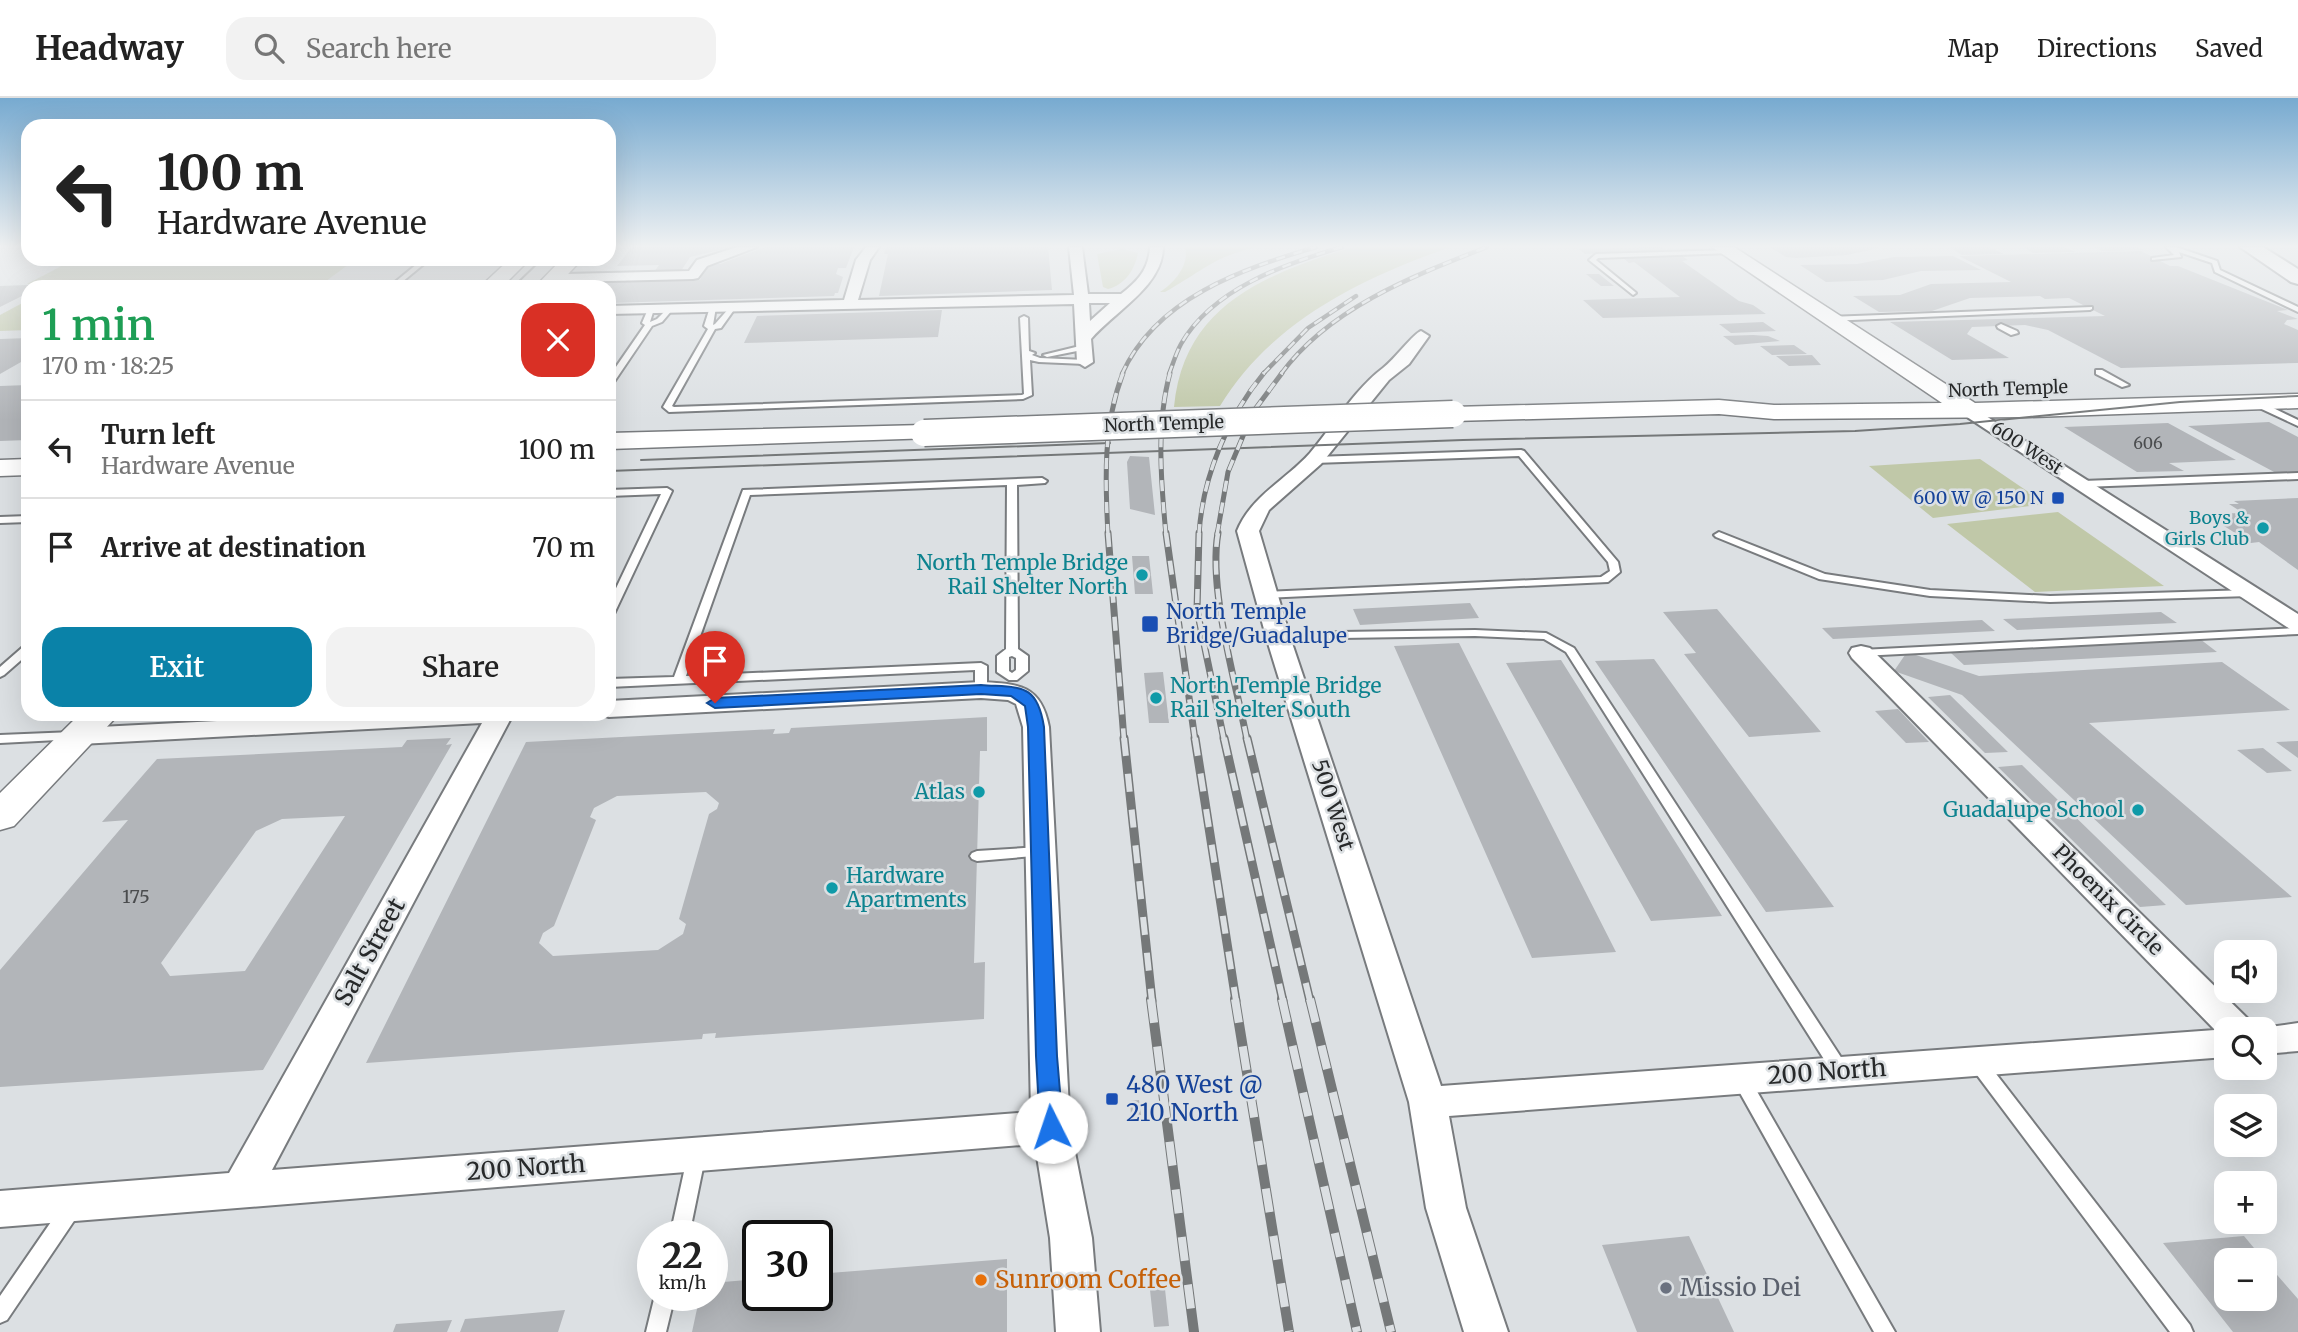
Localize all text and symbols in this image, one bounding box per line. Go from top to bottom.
search box [226,17,716,80]
text: Headway [35,28,184,69]
icon: search [250,29,288,67]
text: Search here [306,32,452,65]
text: Map [1948,33,1999,64]
text: Directions [2037,33,2157,64]
text: Saved [2195,33,2263,64]
text: 100 m [157,142,304,203]
icon: left [42,147,133,238]
text: Hardware Avenue [157,203,427,243]
text: 1 min [42,299,155,351]
button: close [521,303,595,377]
text: 170 m · 18:25 [42,351,174,380]
street label: North Temple [1948,375,2068,402]
street label: North Temple [1104,410,1224,437]
street label: 600 West [1987,416,2068,479]
text: Turn left [101,418,215,451]
icon: left [42,430,80,468]
text: 100 m [519,433,595,466]
house number: 606 [2133,433,2163,453]
text: Hardware Avenue [101,451,295,480]
place label: 600 W @ 150 N [1913,486,2044,509]
marker: 600 W @ 150 N [2050,490,2066,506]
place label: Boys & Girls Club [2165,506,2249,550]
marker: Boys & Girls Club [2255,520,2271,536]
icon: arrive [42,528,80,566]
text: Arrive at destination [101,531,366,564]
text: 70 m [532,531,595,564]
place label: North Temple Bridge Rail Shelter North [917,549,1128,600]
marker: North Temple Bridge Rail Shelter North [1134,567,1150,583]
place label: North Temple Bridge/Guadalupe [1166,598,1347,649]
marker: North Temple Bridge/Guadalupe [1140,614,1160,634]
button: Exit [42,627,312,707]
button: Share [326,627,595,707]
pin [685,631,745,703]
icon: arrive [696,642,734,680]
place label: North Temple Bridge Rail Shelter South [1170,672,1381,723]
marker: North Temple Bridge Rail Shelter South [1148,690,1164,706]
street label: 500 West [1306,756,1361,854]
place label: Atlas [913,778,965,805]
marker: Atlas [971,784,987,800]
place label: Guadalupe School [1943,796,2124,823]
marker: Guadalupe School [2130,802,2146,818]
street label: Phoenix Circle [2047,838,2170,961]
place label: Hardware Apartments [845,862,967,913]
marker: Hardware Apartments [824,880,840,896]
house number: 175 [122,885,150,908]
street label: Salt Street [327,892,412,1011]
map controls [2214,940,2277,1311]
button: sound [2214,940,2277,1003]
button: search [2214,1017,2277,1080]
street label: 200 North [1767,1052,1887,1091]
place label: 480 West @ 210 North [1126,1069,1263,1128]
position arrow [1014,1090,1088,1164]
marker: 480 West @ 210 North [1104,1091,1120,1107]
button: layers [2214,1094,2277,1157]
street label: 200 North [466,1148,586,1187]
button: + [2214,1171,2277,1234]
speed limit sign: 30 [742,1220,833,1311]
text: 22 [662,1234,703,1278]
button: − [2214,1248,2277,1311]
place label: Sunroom Coffee [995,1264,1181,1295]
text: km/h [659,1271,706,1294]
marker: Sunroom Coffee [973,1272,989,1288]
place label: Missio Dei [1680,1272,1801,1303]
marker: Missio Dei [1658,1280,1674,1296]

